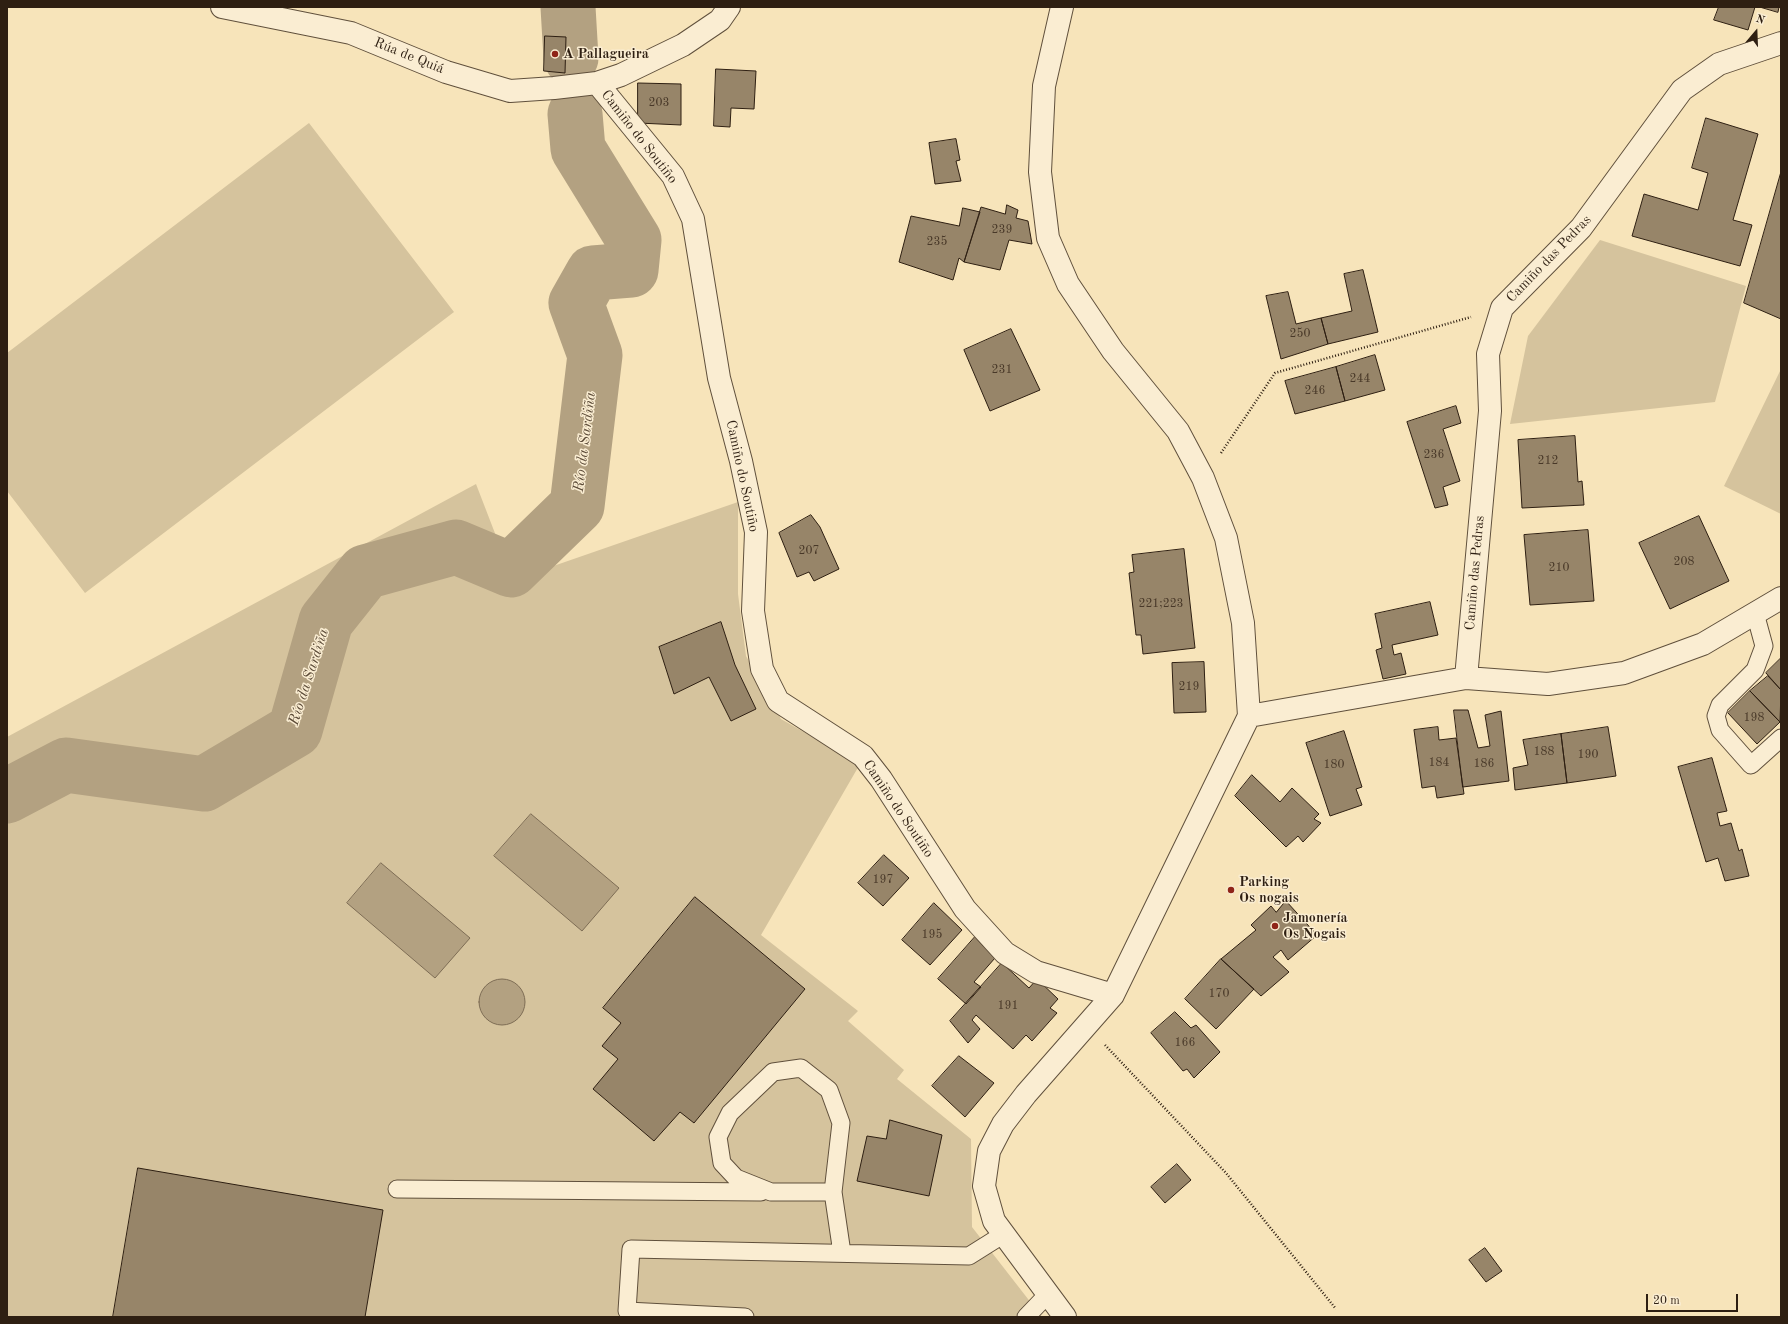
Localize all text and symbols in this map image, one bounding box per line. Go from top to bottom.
north arrow [1736,12,1776,52]
text: N [1754,14,1766,27]
street label: Rúa de Quiá [372,34,446,78]
place label: A Pallagueira [563,46,649,62]
marker: A Pallagueira [550,49,560,59]
street label: Camiño do Soutiño [597,87,681,187]
house number: 203 [649,96,669,110]
street label: Camiño das Pedras [1503,212,1595,306]
house number: 239 [992,223,1012,237]
house number: 235 [927,235,947,249]
house number: 250 [1290,327,1310,341]
house number: 231 [992,363,1012,377]
house number: 244 [1350,372,1370,386]
house number: 246 [1305,384,1325,398]
water label: Río da Sardiña [570,391,600,493]
street label: Camiño do Soutiño [722,418,762,534]
house number: 236 [1424,448,1444,462]
house number: 212 [1538,454,1558,468]
street label: Camiño das Pedras [1462,515,1488,631]
house number: 207 [799,544,819,558]
house number: 208 [1674,555,1694,569]
house number: 210 [1549,561,1569,575]
house number: 221;223 [1138,597,1184,611]
water label: Río da Sardiña [285,626,333,728]
house number: 219 [1179,680,1199,694]
house number: 198 [1744,711,1764,725]
house number: 188 [1534,745,1554,759]
house number: 190 [1578,748,1598,762]
house number: 184 [1429,756,1449,770]
street label: Camiño do Soutiño [859,757,937,861]
house number: 186 [1474,757,1494,771]
house number: 180 [1324,758,1344,772]
house number: 197 [873,873,893,887]
place label: Parking Os nogais [1239,874,1299,906]
marker: Parking Os nogais [1226,885,1236,895]
place label: Jamonería Os Nogais [1283,910,1348,942]
marker: Jamonería Os Nogais [1270,921,1280,931]
house number: 195 [922,928,942,942]
house number: 170 [1209,987,1229,1001]
house number: 191 [998,999,1018,1013]
house number: 166 [1175,1036,1195,1050]
scale bar [1648,1286,1740,1312]
text: 20 m [1653,1295,1680,1307]

